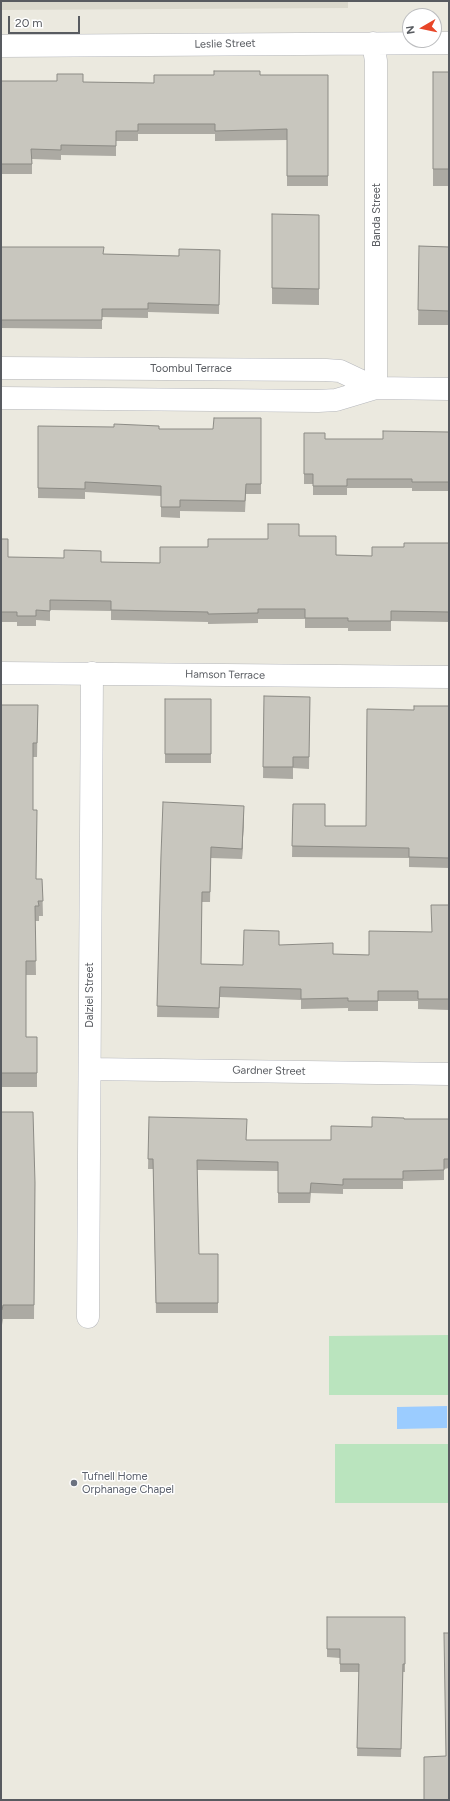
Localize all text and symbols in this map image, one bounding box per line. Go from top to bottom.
scale bar [10,8,82,34]
north arrow [402,8,442,48]
text: 20 m [15,16,43,30]
text: N [404,25,418,35]
street label: Leslie Street [194,37,256,51]
street label: Banda Street [370,183,384,247]
street label: Toombul Terrace [150,362,232,376]
street label: Hamson Terrace [185,668,265,682]
street label: Dalziel Street [83,962,97,1028]
street label: Gardner Street [232,1064,306,1078]
place label: Tufnell Home Orphanage Chapel [82,1470,174,1496]
marker: Tufnell Home Orphanage Chapel [69,1478,79,1488]

